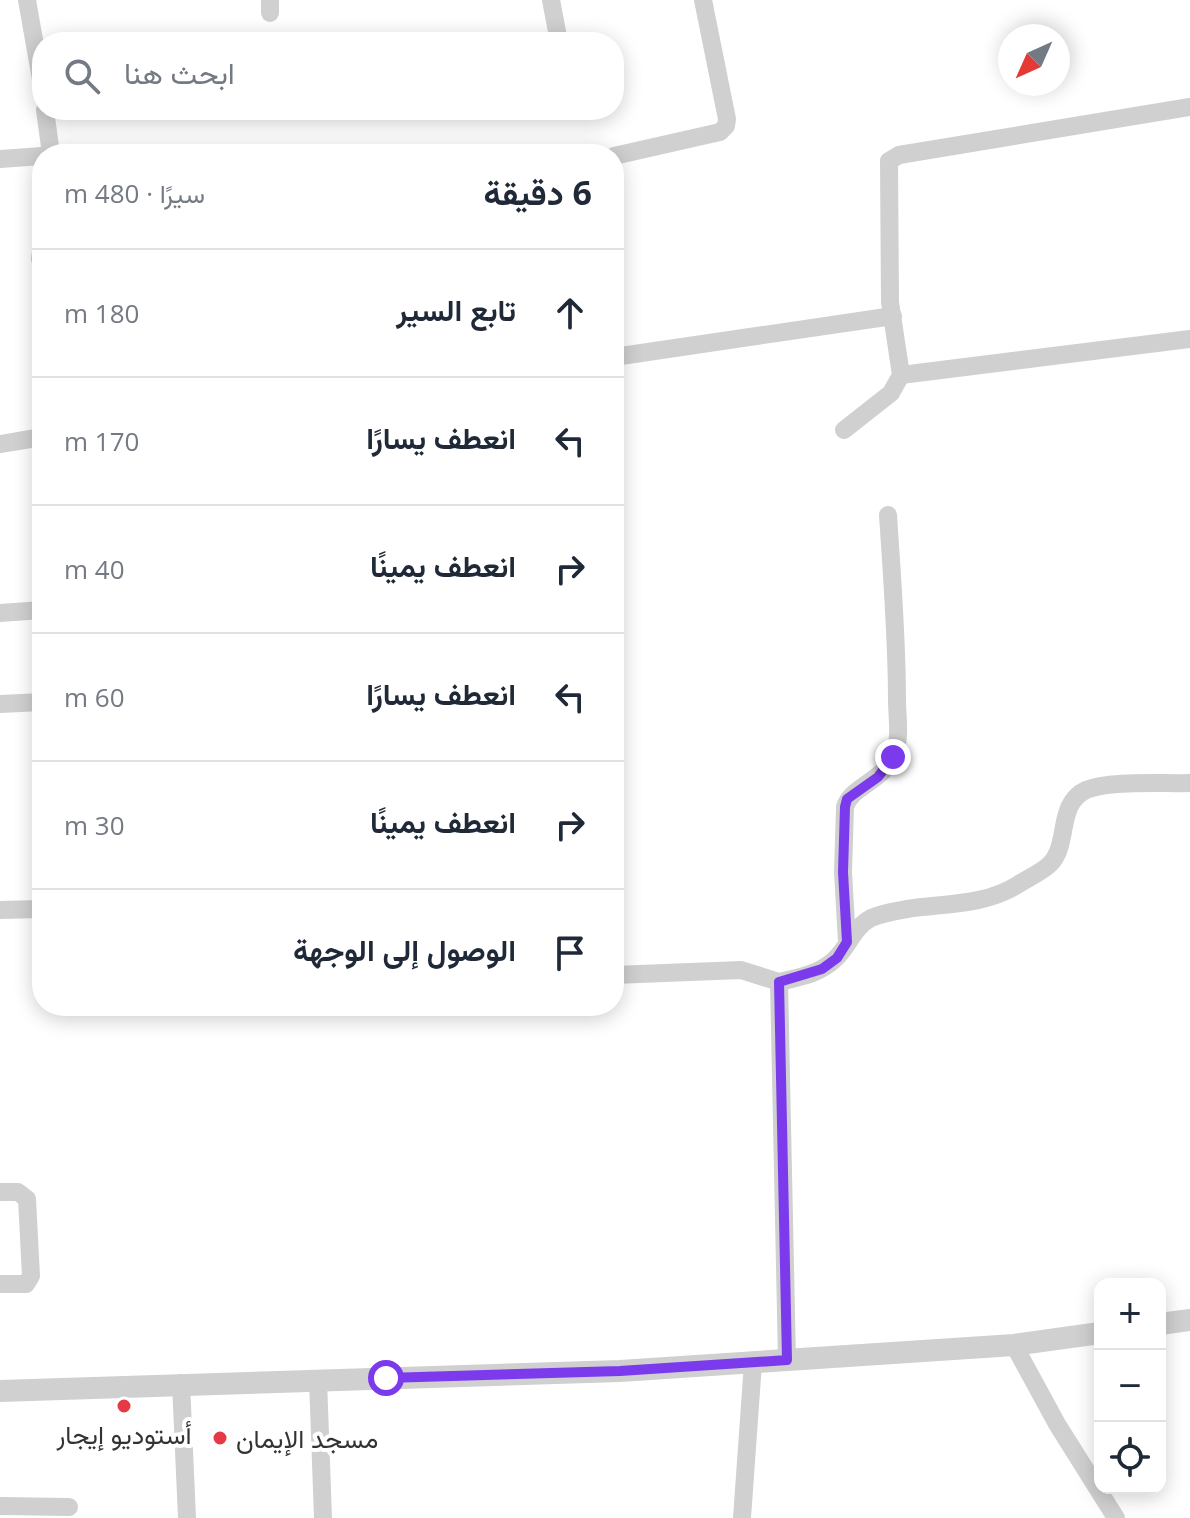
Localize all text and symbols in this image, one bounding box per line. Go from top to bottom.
north arrow [998,24,1070,96]
search box [32,32,624,120]
text: ابحث هنا [124,52,235,93]
icon: search [60,54,104,98]
text: 6 دقيقة [484,169,592,215]
text: سيرًا · 480 m [64,175,205,211]
text: تابع السير [396,289,516,330]
icon: ahead [548,291,592,335]
text: 180 m [64,295,139,331]
text: انعطف يسارًا [366,417,516,458]
icon: left [548,419,592,463]
text: 170 m [64,423,139,459]
text: انعطف يمينًا [370,545,516,586]
icon: right [548,547,592,591]
text: 40 m [64,551,125,587]
text: انعطف يسارًا [366,673,516,714]
icon: left [548,675,592,719]
text: 60 m [64,679,125,715]
route end [875,739,911,775]
text: انعطف يمينًا [370,801,516,842]
icon: right [548,803,592,847]
text: 30 m [64,807,125,843]
text: الوصول إلى الوجهة [293,929,516,970]
icon: arrive [548,931,592,975]
map controls [1094,1278,1166,1494]
button: + [1094,1278,1166,1350]
button: − [1094,1350,1166,1422]
route start [368,1360,404,1396]
marker: أستوديو إيجار [115,1397,133,1415]
place label: أستوديو إيجار [55,1416,192,1452]
place label: مسجد الإيمان [236,1420,378,1457]
button: locate [1094,1422,1166,1494]
marker: مسجد الإيمان [211,1429,229,1447]

